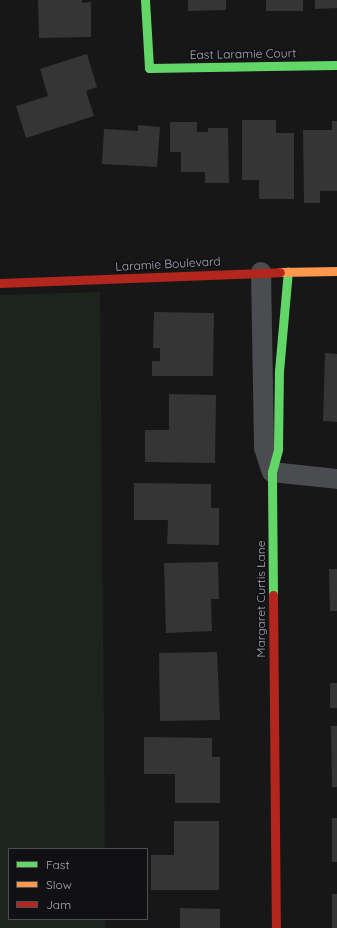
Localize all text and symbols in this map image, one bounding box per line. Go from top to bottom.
street label: East Laramie Court [190,46,296,62]
street label: Laramie Boulevard [115,254,221,274]
street label: Margaret Curtis Lane [254,540,268,658]
legend [8,848,148,920]
text: Fast [46,857,70,872]
text: Slow [46,877,72,892]
text: Jam [46,897,71,912]

